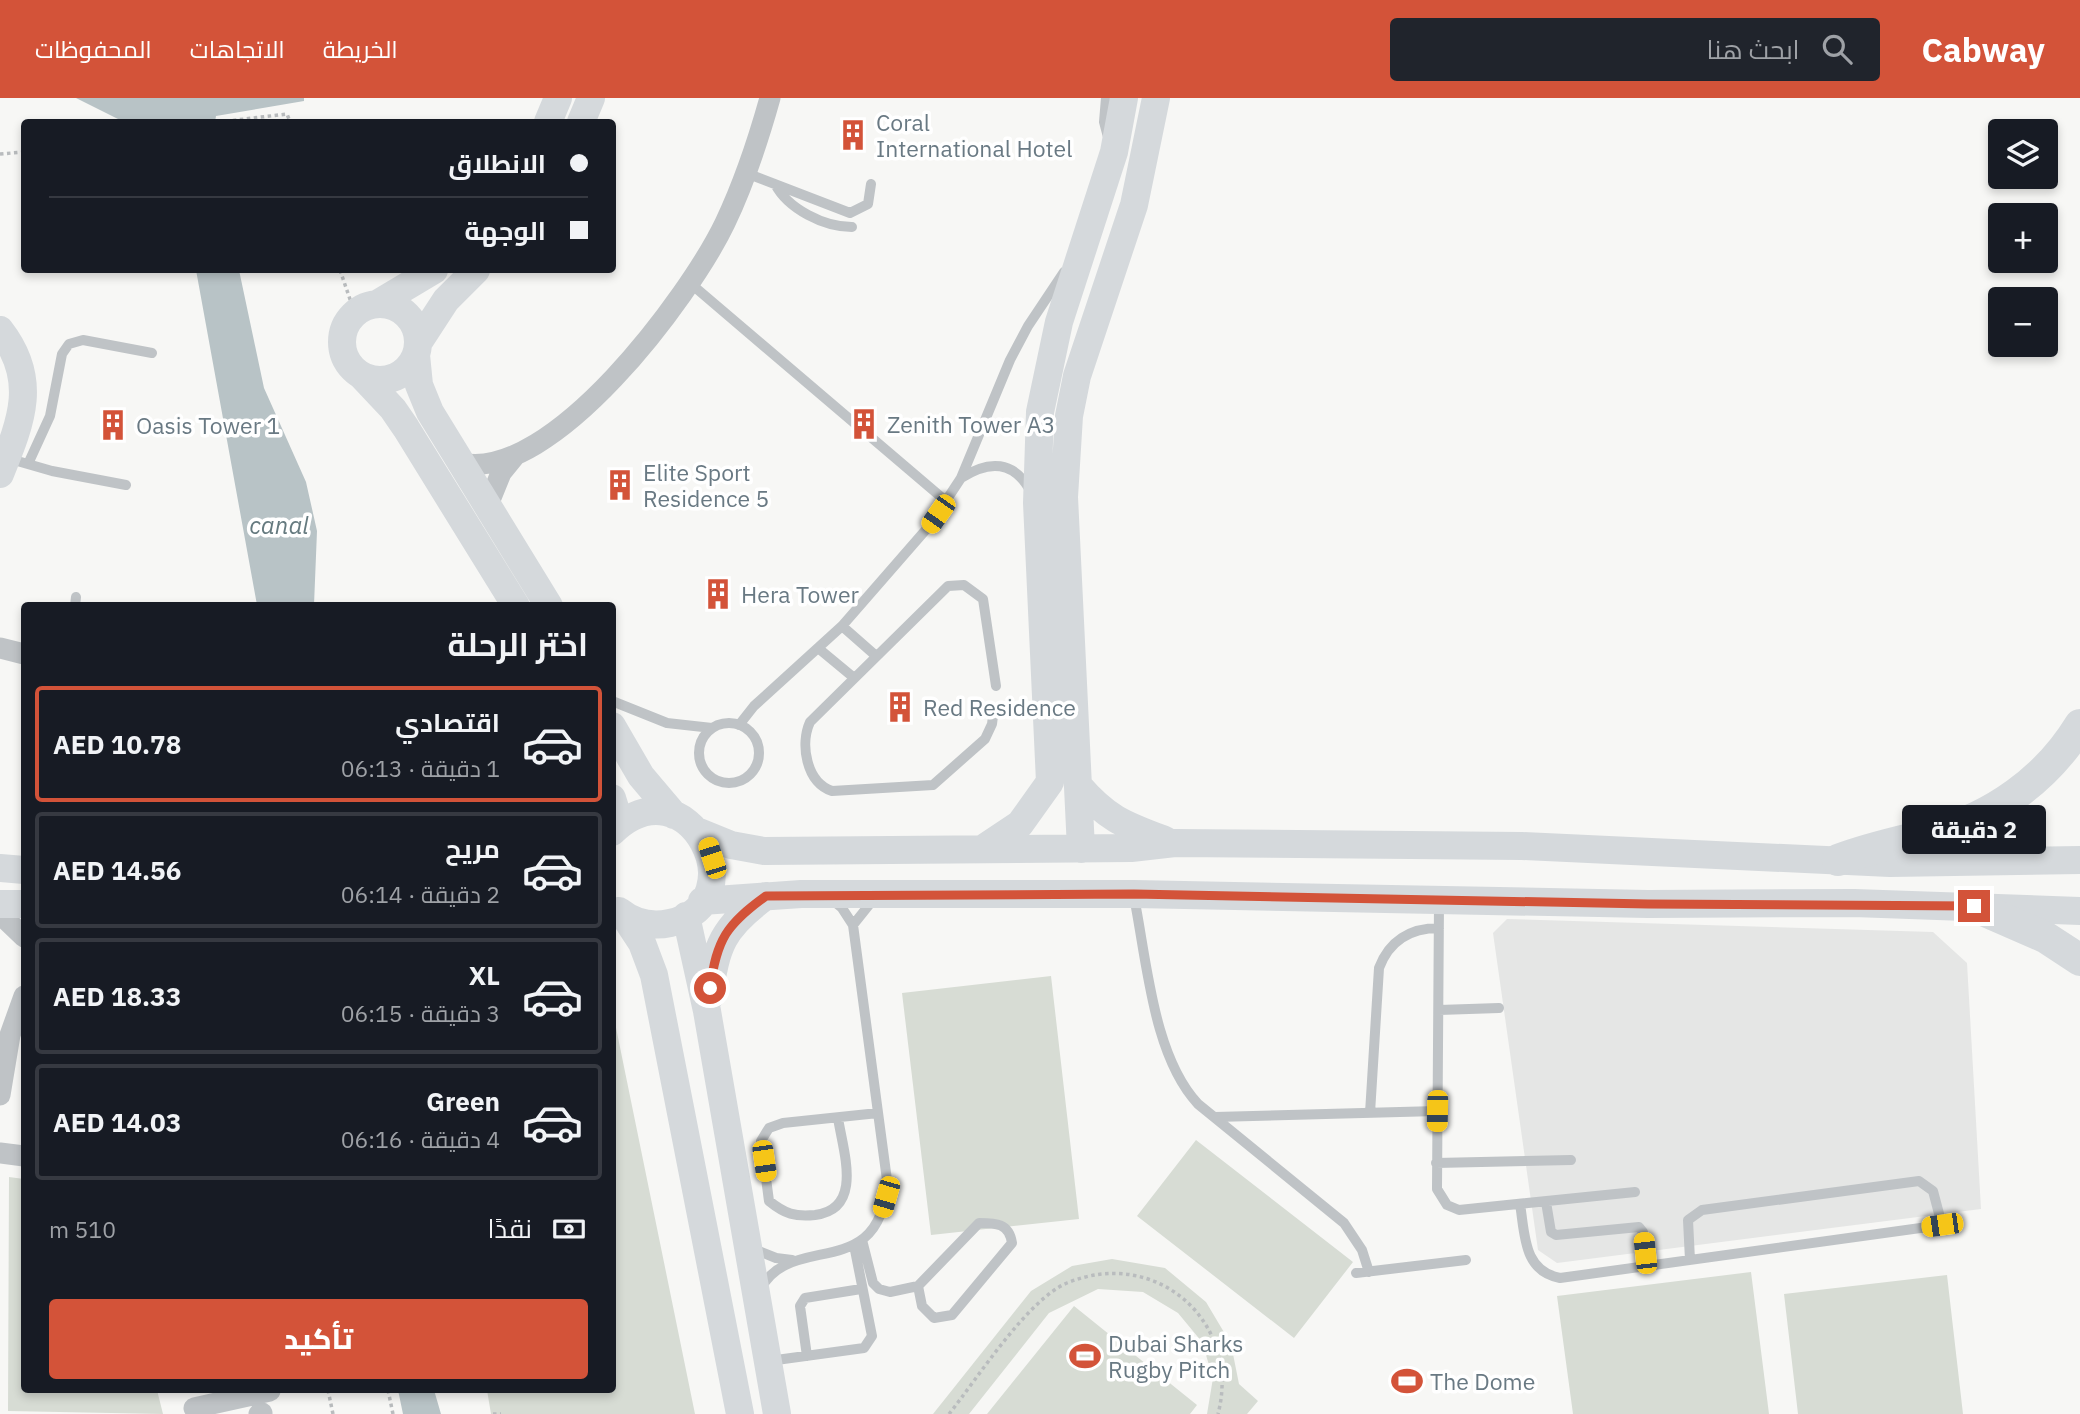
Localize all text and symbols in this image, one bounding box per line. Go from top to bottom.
search box [1390,18,1880,81]
text: Cabway [1922,28,2045,71]
icon: search [1818,30,1856,68]
text: ابحث هنا [1707,32,1800,66]
text: المحفوظات [35,33,152,65]
text: الاتجاهات [190,33,285,65]
text: الخريطة [323,33,398,65]
place label: Coral International Hotel [876,107,1072,163]
building icon: Coral International Hotel [836,118,870,152]
map controls [1988,119,2058,357]
button: layers [1988,119,2058,189]
text: الانطلاق [448,146,546,180]
button: + [1988,203,2058,273]
text: الوجهة [465,213,546,247]
button: − [1988,287,2058,357]
building icon: Zenith Tower A3 [847,407,881,441]
building icon: Oasis Tower 1 [96,408,130,442]
place label: Zenith Tower A3 [887,409,1055,439]
place label: Oasis Tower 1 [136,410,280,440]
place label: Elite Sport Residence 5 [643,457,769,513]
building icon: Elite Sport Residence 5 [603,468,637,502]
car [918,491,959,537]
water label: canal [249,509,309,541]
building icon: Hera Tower [701,577,735,611]
place label: Hera Tower [741,579,860,609]
text: اختر الرحلة [447,623,588,665]
building icon: Red Residence [883,690,917,724]
place label: Red Residence [923,692,1076,722]
text: اقتصادي [395,705,500,739]
icon: car [521,713,584,776]
text: AED 10.78 [53,727,181,761]
text: 1 دقيقة · 06:13 [341,753,500,783]
callout: 2 دقيقة [1902,804,2046,854]
text: 2 دقيقة [1931,814,2017,844]
text: مريح [445,831,500,865]
car [696,835,729,881]
icon: car [521,839,584,902]
text: AED 14.56 [53,853,181,887]
text: 2 دقيقة · 06:14 [341,879,500,909]
route end [1958,890,1990,922]
text: XL [469,958,500,992]
icon: car [521,965,584,1028]
route start [694,972,726,1004]
text: AED 18.33 [53,979,181,1013]
text: 3 دقيقة · 06:15 [341,998,500,1028]
text: Green [426,1084,500,1118]
car [1427,1090,1448,1132]
icon: car [521,1091,584,1154]
text: AED 14.03 [53,1105,181,1139]
text: 4 دقيقة · 06:16 [341,1124,500,1154]
car [751,1139,778,1183]
car [871,1174,902,1220]
icon: cash [550,1210,588,1248]
text: نقدًا [488,1211,532,1245]
car [1920,1212,1965,1238]
text: 510 m [49,1214,116,1244]
car [1633,1231,1658,1275]
button: تأكيد [49,1299,588,1379]
place label: Dubai Sharks Rugby Pitch [1108,1328,1244,1384]
sports icon: Dubai Sharks Rugby Pitch [1068,1339,1102,1373]
sports icon: The Dome [1390,1364,1424,1398]
place label: The Dome [1430,1366,1535,1396]

